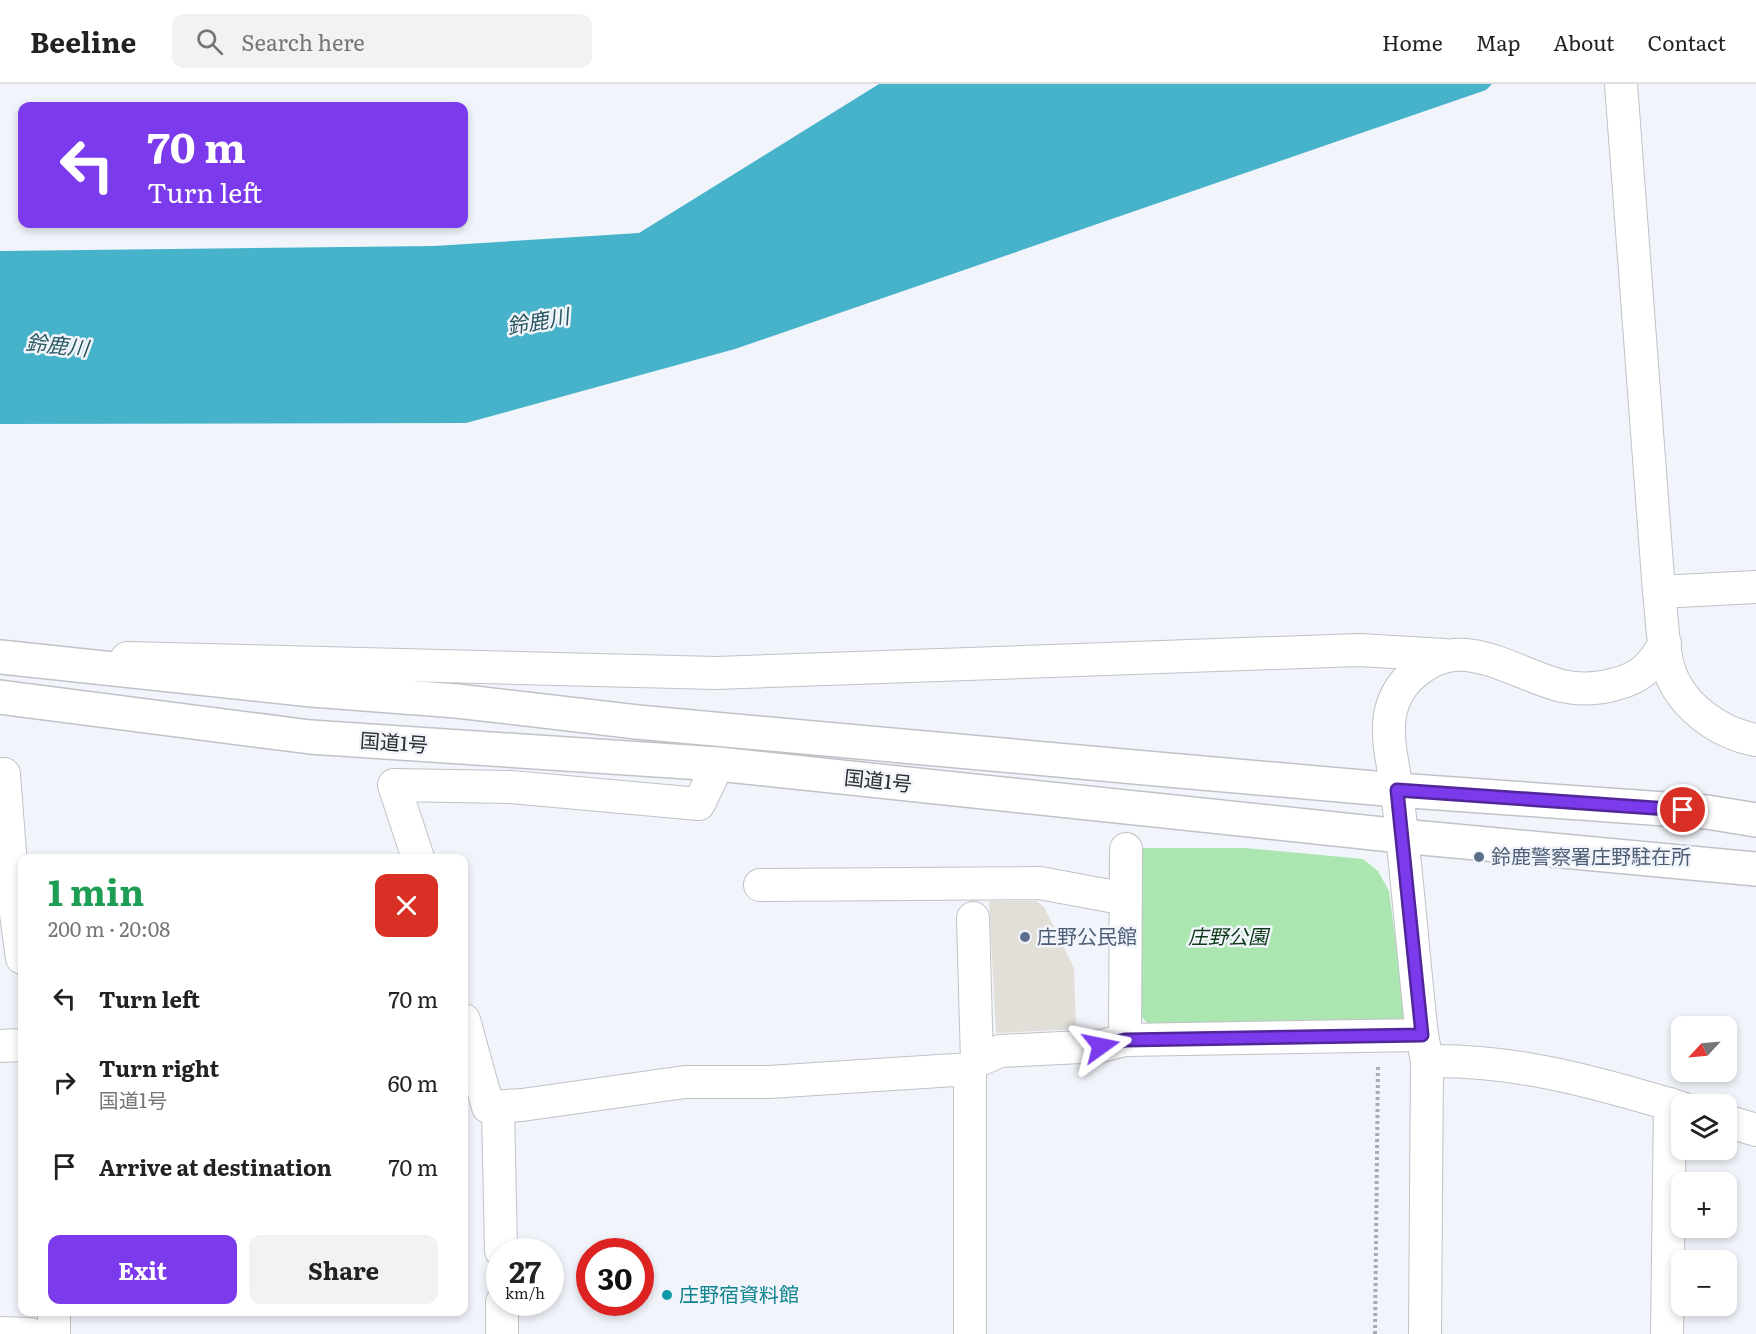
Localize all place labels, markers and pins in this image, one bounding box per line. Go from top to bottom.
pin [1657,784,1708,835]
place label: 鈴鹿警察署庄野駐在所 [1491,840,1691,870]
marker: 鈴鹿警察署庄野駐在所 [1472,850,1486,864]
place label: 庄野公民館 [1037,920,1137,950]
marker: 庄野公民館 [1018,930,1032,944]
place label: 庄野宿資料館 [679,1278,799,1308]
marker: 庄野宿資料館 [660,1288,674,1302]

